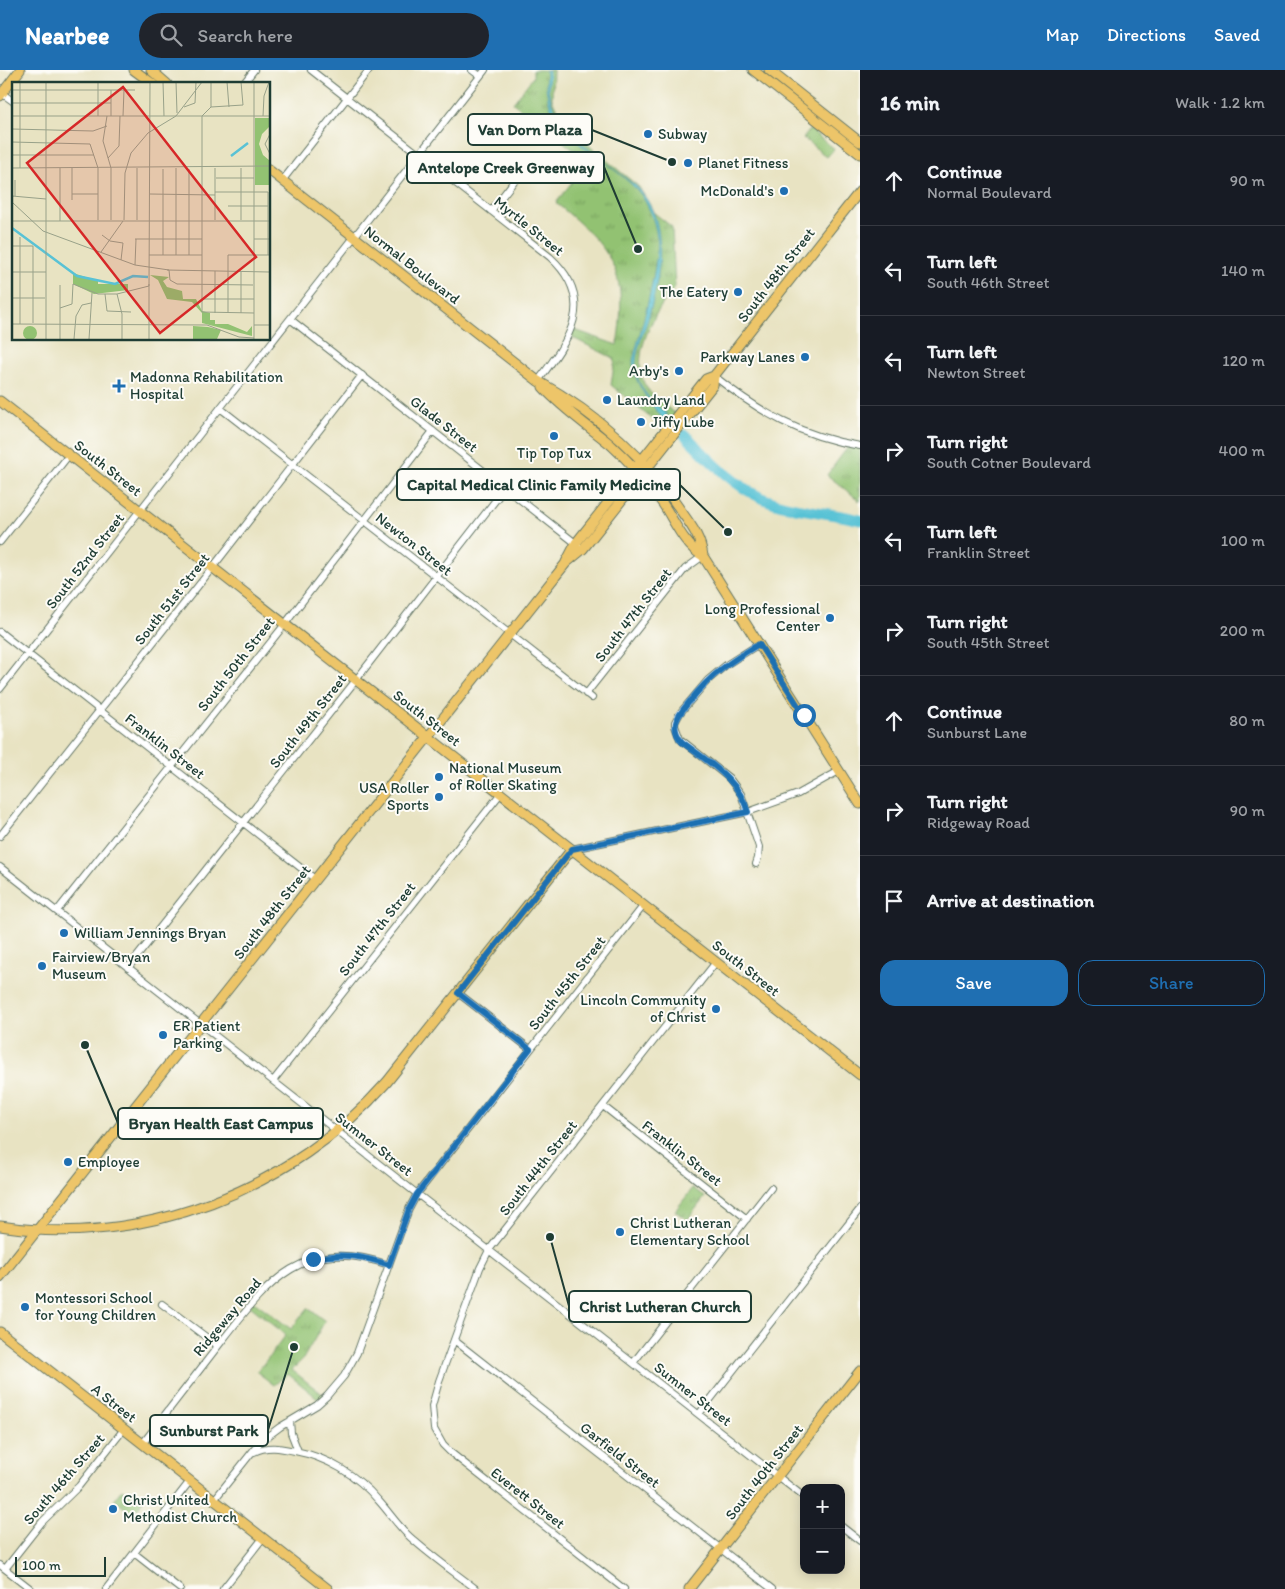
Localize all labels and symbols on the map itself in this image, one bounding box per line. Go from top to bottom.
inset map [12,82,270,340]
callout: Van Dorn Plaza [468,114,592,145]
text: Van Dorn Plaza [478,120,583,139]
place label: Subway [658,125,707,143]
marker: Subway [642,128,654,140]
callout: Antelope Creek Greenway [407,152,604,183]
place label: Planet Fitness [698,154,789,172]
marker: Planet Fitness [682,157,694,169]
text: Antelope Creek Greenway [417,158,595,178]
place label: McDonald's [701,182,774,200]
marker: McDonald's [778,185,790,197]
street label: Myrtle Street [490,192,568,260]
street label: Normal Boulevard [360,222,464,308]
street label: South 48th Street [733,224,819,326]
place label: The Eatery [659,283,728,301]
marker: The Eatery [732,286,744,298]
place label: Parkway Lanes [700,348,795,366]
marker: Parkway Lanes [799,351,811,363]
place label: Arby's [629,362,669,380]
marker: Arby's [673,365,685,377]
place label: Madonna Rehabilitation Hospital [130,368,284,403]
marker: Madonna Rehabilitation Hospital [112,379,126,393]
place label: Laundry Land [617,391,705,409]
street label: Glade Street [407,392,482,456]
marker: Laundry Land [601,394,613,406]
place label: Jiffy Lube [651,413,714,431]
marker: Jiffy Lube [635,416,647,428]
marker: Tip Top Tux [548,430,560,442]
street label: South Street [71,436,146,500]
place label: Tip Top Tux [517,444,592,462]
callout: Capital Medical Clinic Family Medicine [397,469,680,500]
text: Capital Medical Clinic Family Medicine [407,475,671,495]
street label: Newton Street [372,508,456,580]
street label: South 52nd Street [42,509,128,613]
street label: South 51st Street [131,549,214,648]
street label: South 47th Street [591,564,676,666]
place label: Long Professional Center [705,600,821,635]
marker: Long Professional Center [824,612,836,624]
street label: South 50th Street [193,613,279,715]
street label: South 49th Street [266,670,351,772]
street label: South Street [390,686,465,750]
route start [793,704,816,727]
street label: Franklin Street [121,709,209,783]
place label: National Museum of Roller Skating [449,759,562,794]
marker: National Museum of Roller Skating [433,771,445,783]
place label: USA Roller Sports [359,779,429,814]
marker: USA Roller Sports [433,791,445,803]
street label: South 48th Street [229,861,315,963]
street label: South 47th Street [335,878,420,980]
place label: William Jennings Bryan [74,924,226,942]
marker: William Jennings Bryan [58,927,70,939]
street label: South 45th Street [525,932,610,1034]
street label: South Street [709,936,784,1000]
place label: Fairview/Bryan Museum [52,948,151,983]
marker: Fairview/Bryan Museum [36,960,48,972]
place label: Lincoln Community of Christ [580,991,706,1026]
marker: Lincoln Community of Christ [710,1003,722,1015]
place label: ER Patient Parking [173,1017,241,1052]
marker: ER Patient Parking [157,1029,169,1041]
callout: Bryan Health East Campus [118,1108,323,1139]
street label: Sumner Street [332,1108,417,1180]
text: Bryan Health East Campus [129,1114,313,1134]
street label: South 44th Street [495,1116,581,1219]
street label: Franklin Street [638,1116,726,1190]
place label: Employee [78,1153,140,1171]
marker: Employee [62,1156,74,1168]
place label: Christ Lutheran Elementary School [630,1214,750,1249]
marker: Christ Lutheran Elementary School [614,1226,626,1238]
route end [302,1248,325,1271]
street label: Ridgeway Road [189,1274,265,1360]
place label: Montessori School for Young Children [35,1289,157,1324]
callout: Christ Lutheran Church [569,1291,751,1322]
text: Christ Lutheran Church [579,1297,741,1316]
marker: Montessori School for Young Children [19,1301,31,1313]
street label: Sumner Street [651,1358,736,1430]
street label: A Street [88,1380,141,1427]
callout: Sunburst Park [150,1415,268,1446]
street label: Garfield Street [577,1418,664,1492]
street label: South 40th Street [721,1420,807,1523]
text: Sunburst Park [159,1421,259,1440]
street label: South 46th Street [20,1429,109,1528]
street label: Everett Street [487,1463,569,1533]
place label: Christ United Methodist Church [123,1491,237,1526]
marker: Christ United Methodist Church [107,1503,119,1515]
scale bar [15,1554,106,1577]

